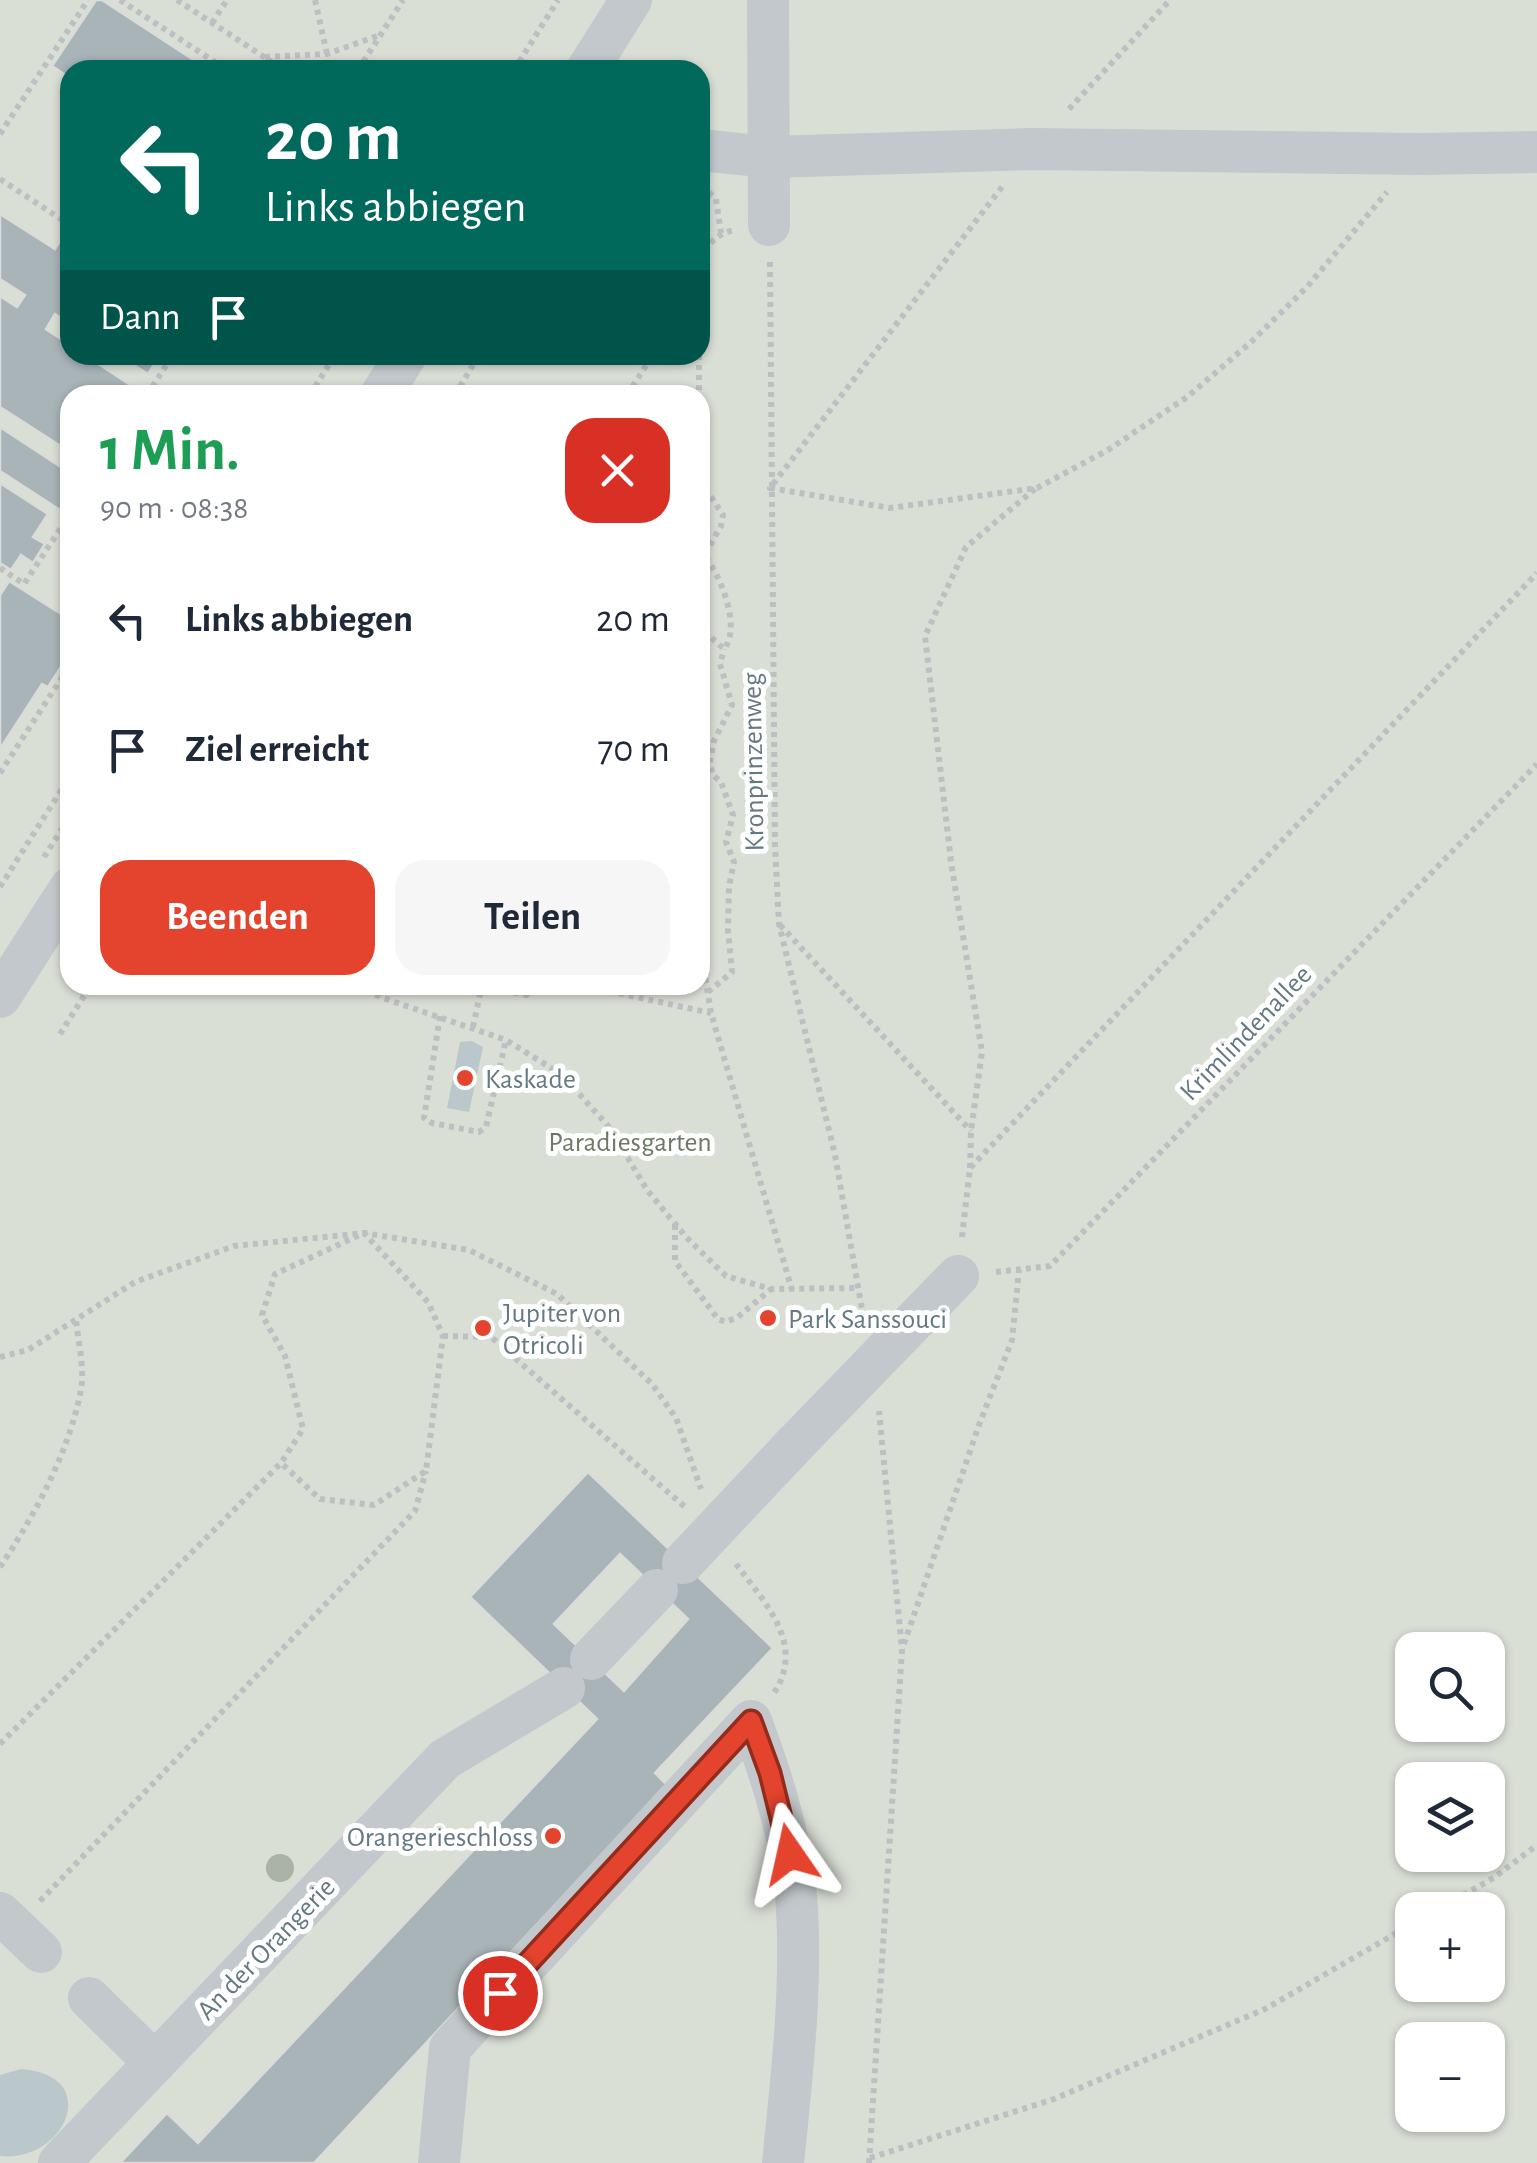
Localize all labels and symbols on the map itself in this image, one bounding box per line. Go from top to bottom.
street label: Kronprinzenweg [738,672,770,852]
street label: Krimlindenallee [1175,960,1318,1106]
place label: Kaskade [485,1066,576,1094]
marker: Kaskade [454,1067,476,1089]
park label: Paradiesgarten [548,1129,712,1157]
place label: Jupiter von Otricoli [503,1300,621,1360]
place label: Park Sanssouci [788,1306,947,1334]
marker: Park Sanssouci [757,1307,779,1329]
marker: Jupiter von Otricoli [472,1317,494,1339]
position arrow [738,1802,842,1906]
place label: Orangerieschloss [347,1824,533,1852]
marker: Orangerieschloss [542,1825,564,1847]
street label: An der Orangerie [192,1873,341,2026]
pin [458,1951,543,2036]

